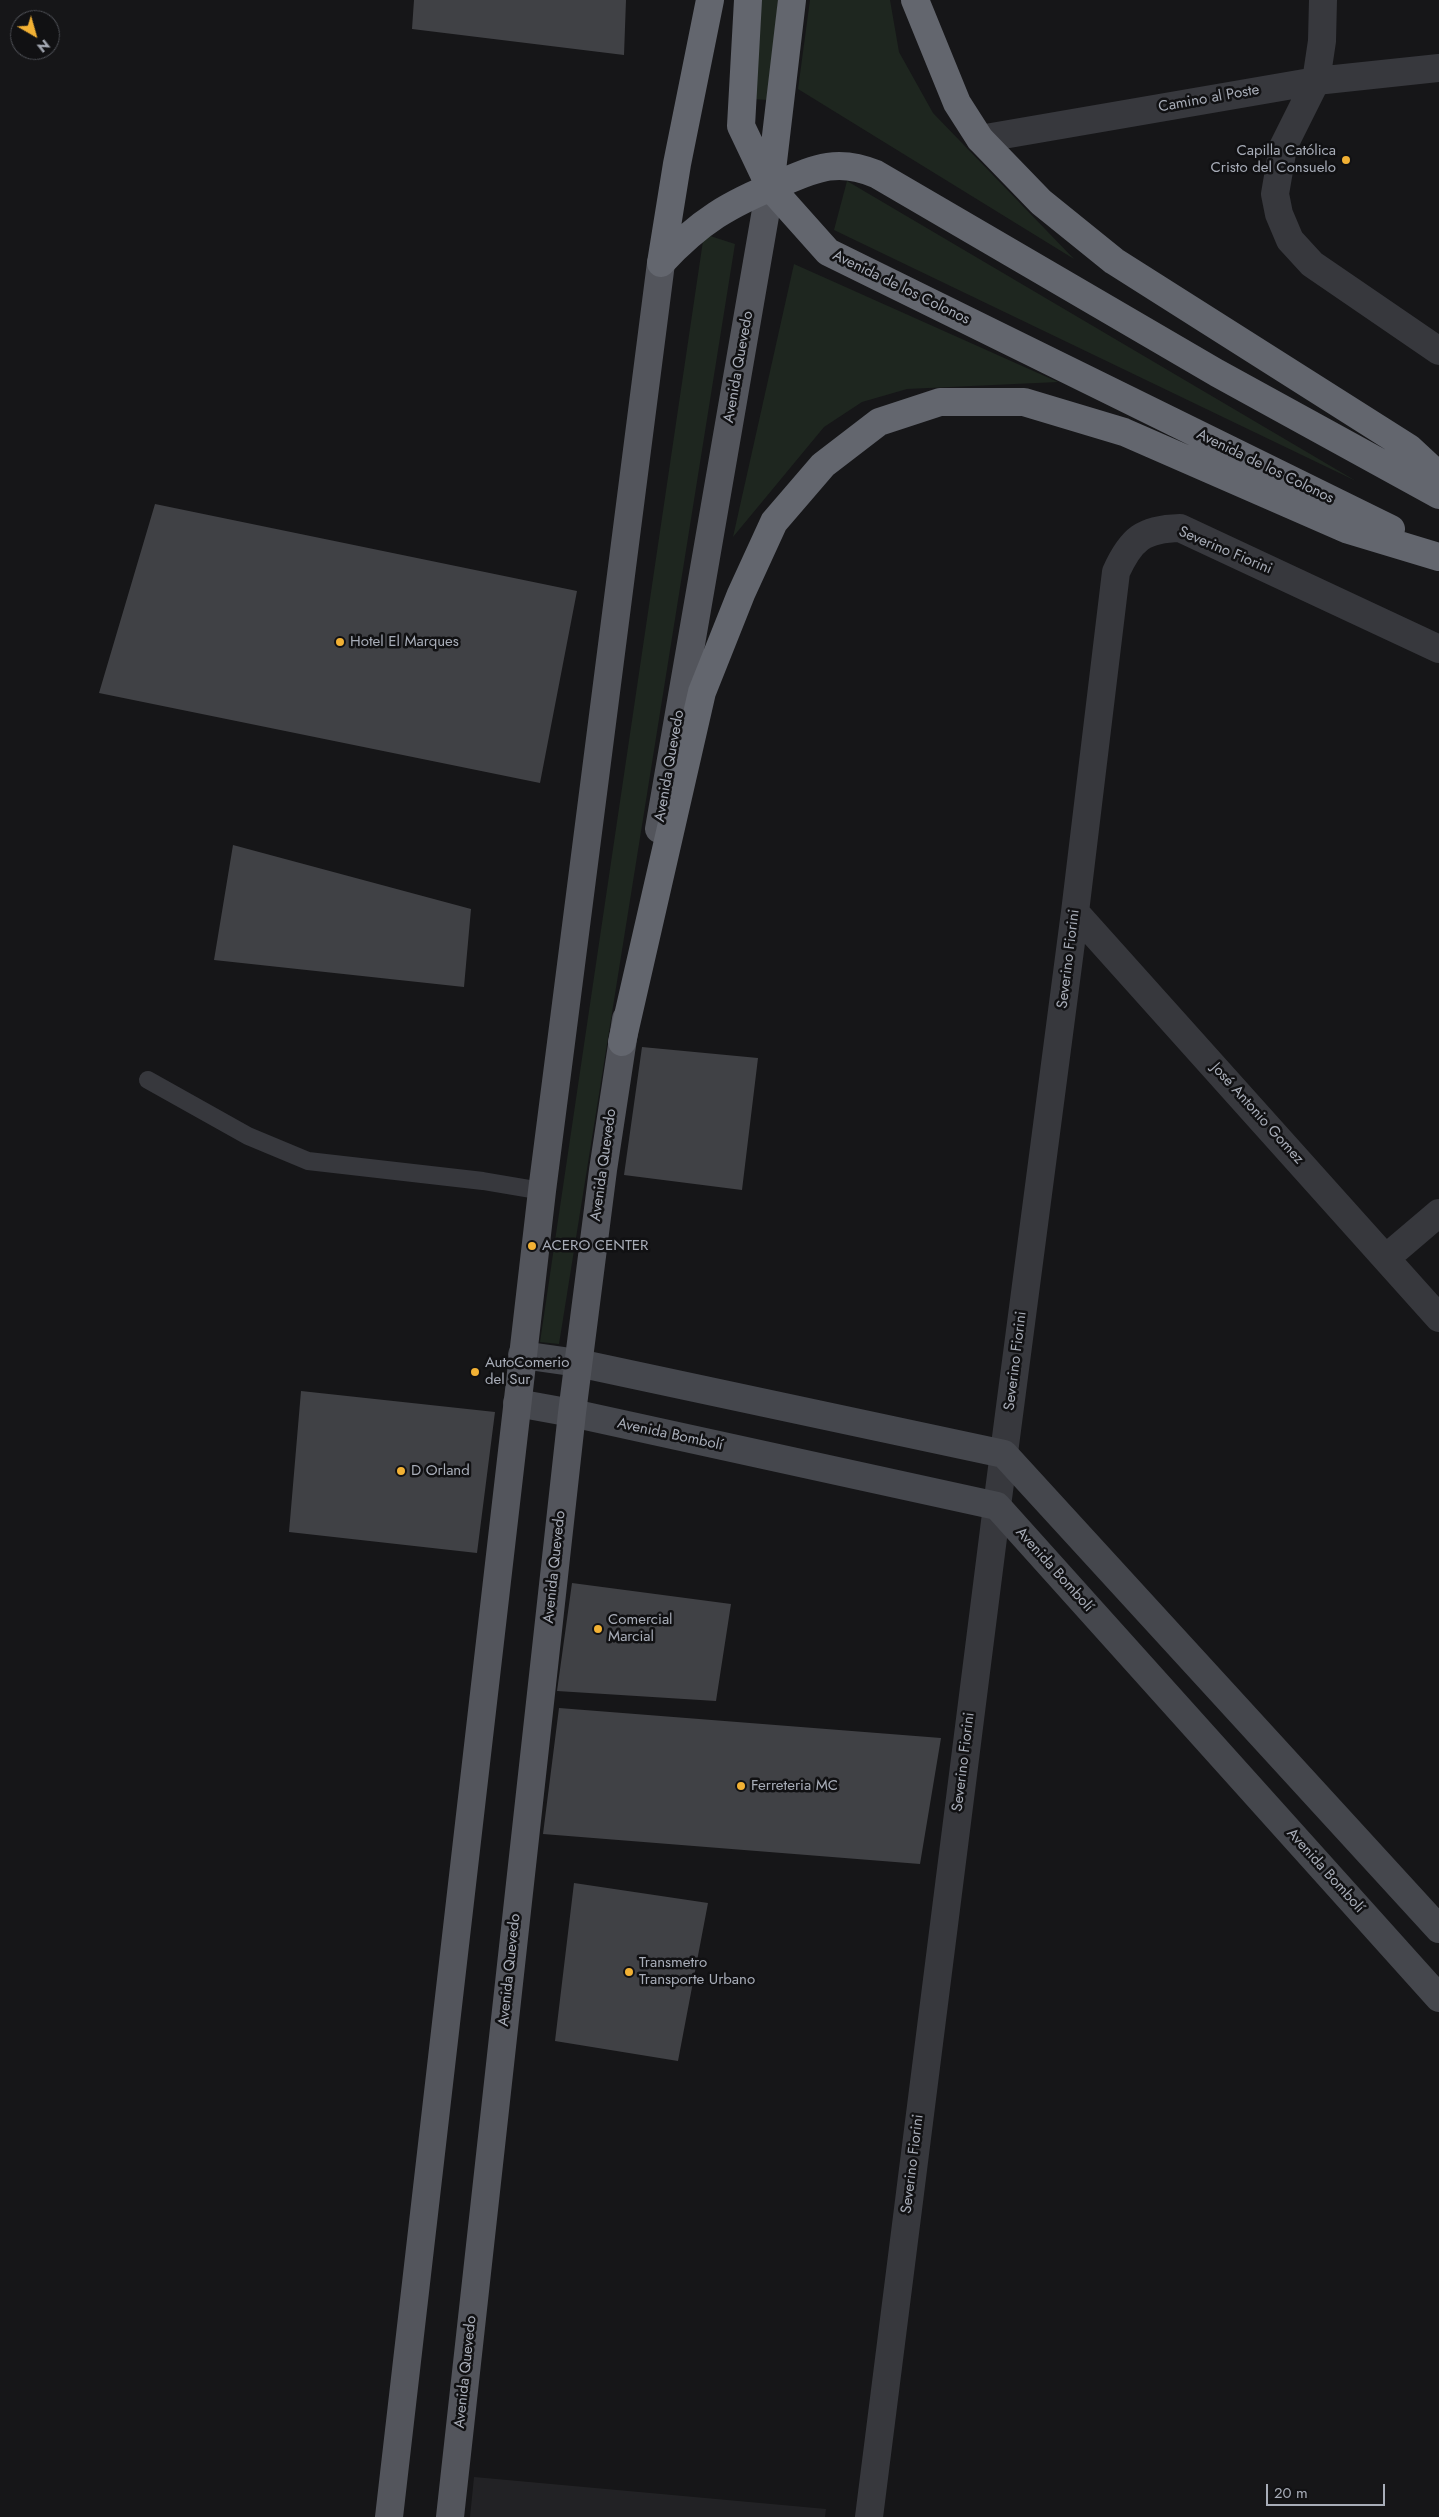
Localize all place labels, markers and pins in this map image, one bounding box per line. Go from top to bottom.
place label: Capilla Católica Cristo del Consuelo [1210,142,1336,177]
marker: Capilla Católica Cristo del Consuelo [1340,154,1352,166]
place label: Hotel El Marques [350,633,459,651]
marker: Hotel El Marques [334,636,346,648]
place label: ACERO CENTER [542,1237,648,1255]
marker: ACERO CENTER [526,1240,538,1252]
place label: AutoComerio del Sur [485,1354,569,1389]
marker: AutoComerio del Sur [469,1366,481,1378]
place label: D Orland [411,1462,470,1480]
marker: D Orland [395,1465,407,1477]
place label: Comercial Marcial [608,1611,673,1646]
marker: Comercial Marcial [592,1623,604,1635]
place label: Ferreteria MC [751,1777,838,1795]
marker: Ferreteria MC [735,1780,747,1792]
place label: Transmetro Transporte Urbano [639,1954,755,1989]
marker: Transmetro Transporte Urbano [623,1966,635,1978]

